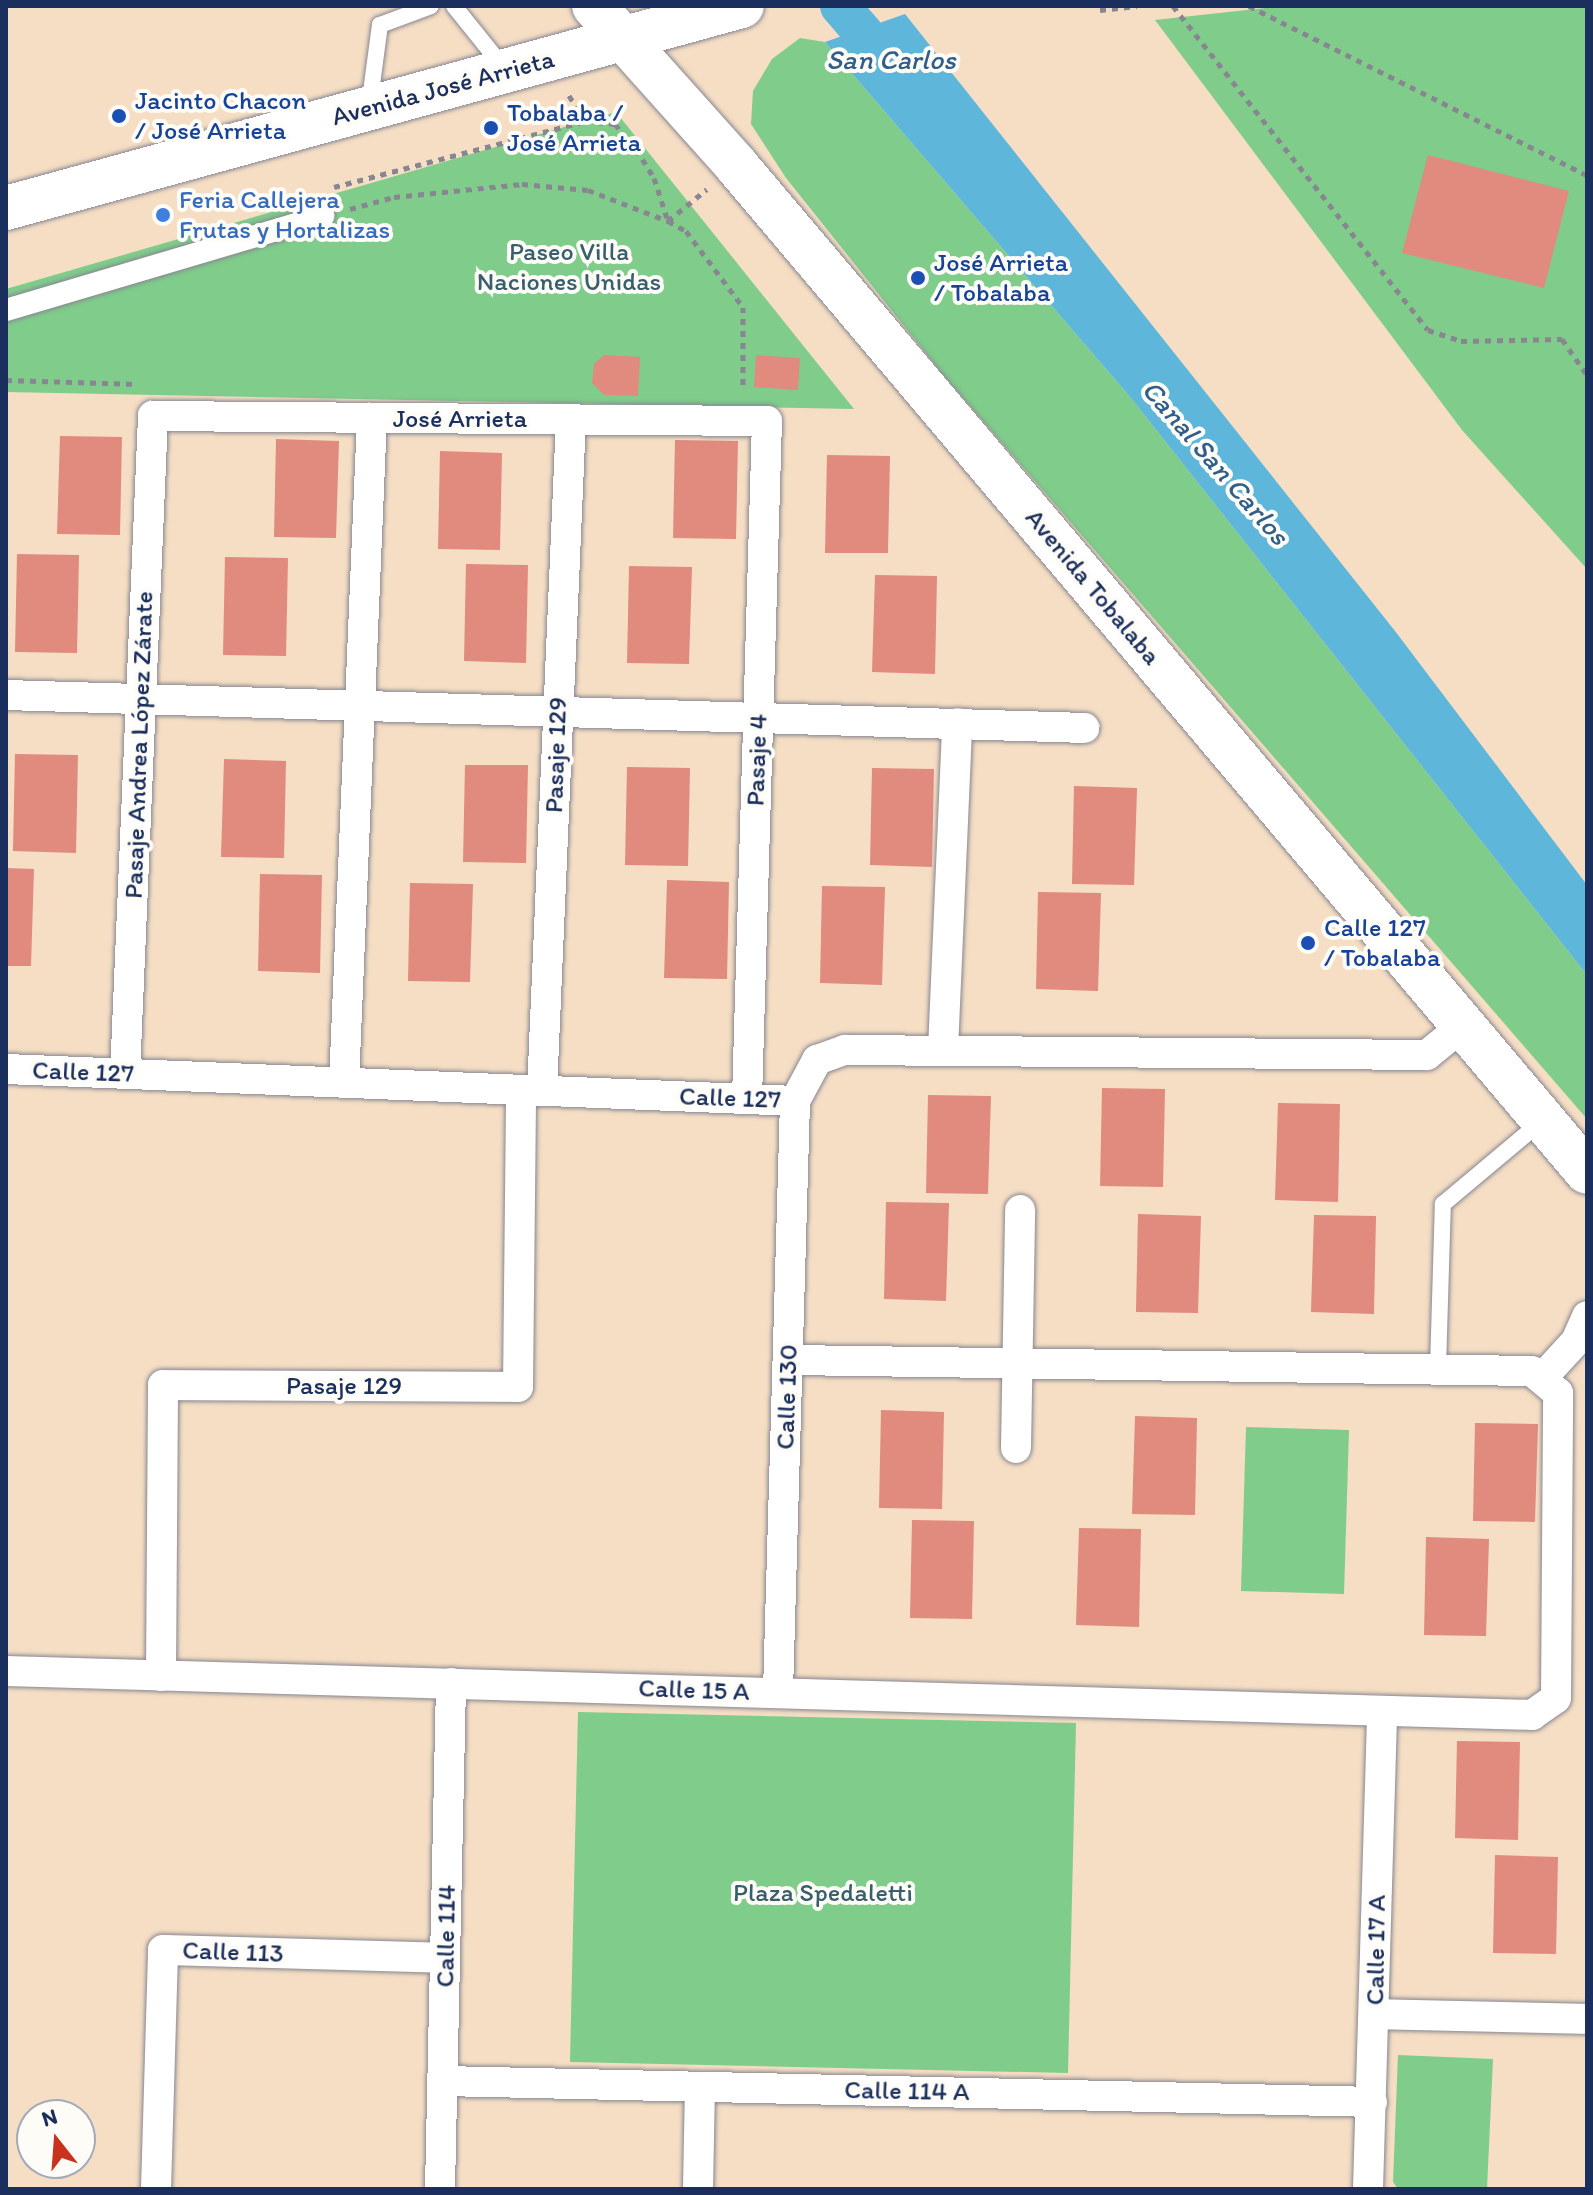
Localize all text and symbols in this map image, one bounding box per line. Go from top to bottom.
water label: San Carlos [826,42,956,76]
street label: Avenida José Arrieta [328,43,558,133]
place label: Jacinto Chacon / José Arrieta [135,85,306,146]
place label: Tobalaba / José Arrieta [507,97,641,158]
marker: Jacinto Chacon / José Arrieta [110,107,128,125]
marker: Tobalaba / José Arrieta [482,119,500,137]
place label: Feria Callejera Frutas y Hortalizas [179,184,390,246]
marker: Feria Callejera Frutas y Hortalizas [154,206,172,224]
park label: Paseo Villa Naciones Unidas [477,236,661,298]
place label: José Arrieta / Tobalaba [934,247,1068,308]
marker: José Arrieta / Tobalaba [909,269,927,287]
water label: Canal San Carlos [1135,373,1297,551]
street label: José Arrieta [393,403,527,435]
street label: Avenida Tobalaba [1019,503,1167,671]
street label: Pasaje Andrea López Zárate [118,591,160,899]
street label: Pasaje 129 [538,696,574,814]
street label: Pasaje 4 [740,713,774,807]
place label: Calle 127 / Tobalaba [1324,912,1440,974]
marker: Calle 127 / Tobalaba [1299,934,1317,952]
street label: Calle 127 [32,1055,134,1089]
street label: Calle 127 [679,1081,781,1115]
street label: Calle 130 [770,1344,804,1450]
street label: Pasaje 129 [286,1370,402,1402]
street label: Calle 15 A [638,1672,750,1708]
park label: Plaza Spedaletti [734,1877,912,1909]
street label: Calle 114 [430,1884,462,1988]
street label: Calle 17 A [1359,1894,1393,2006]
street label: Calle 113 [182,1935,284,1969]
street label: Calle 114 A [844,2074,970,2108]
north arrow [16,2099,96,2179]
text: N [38,2102,60,2133]

